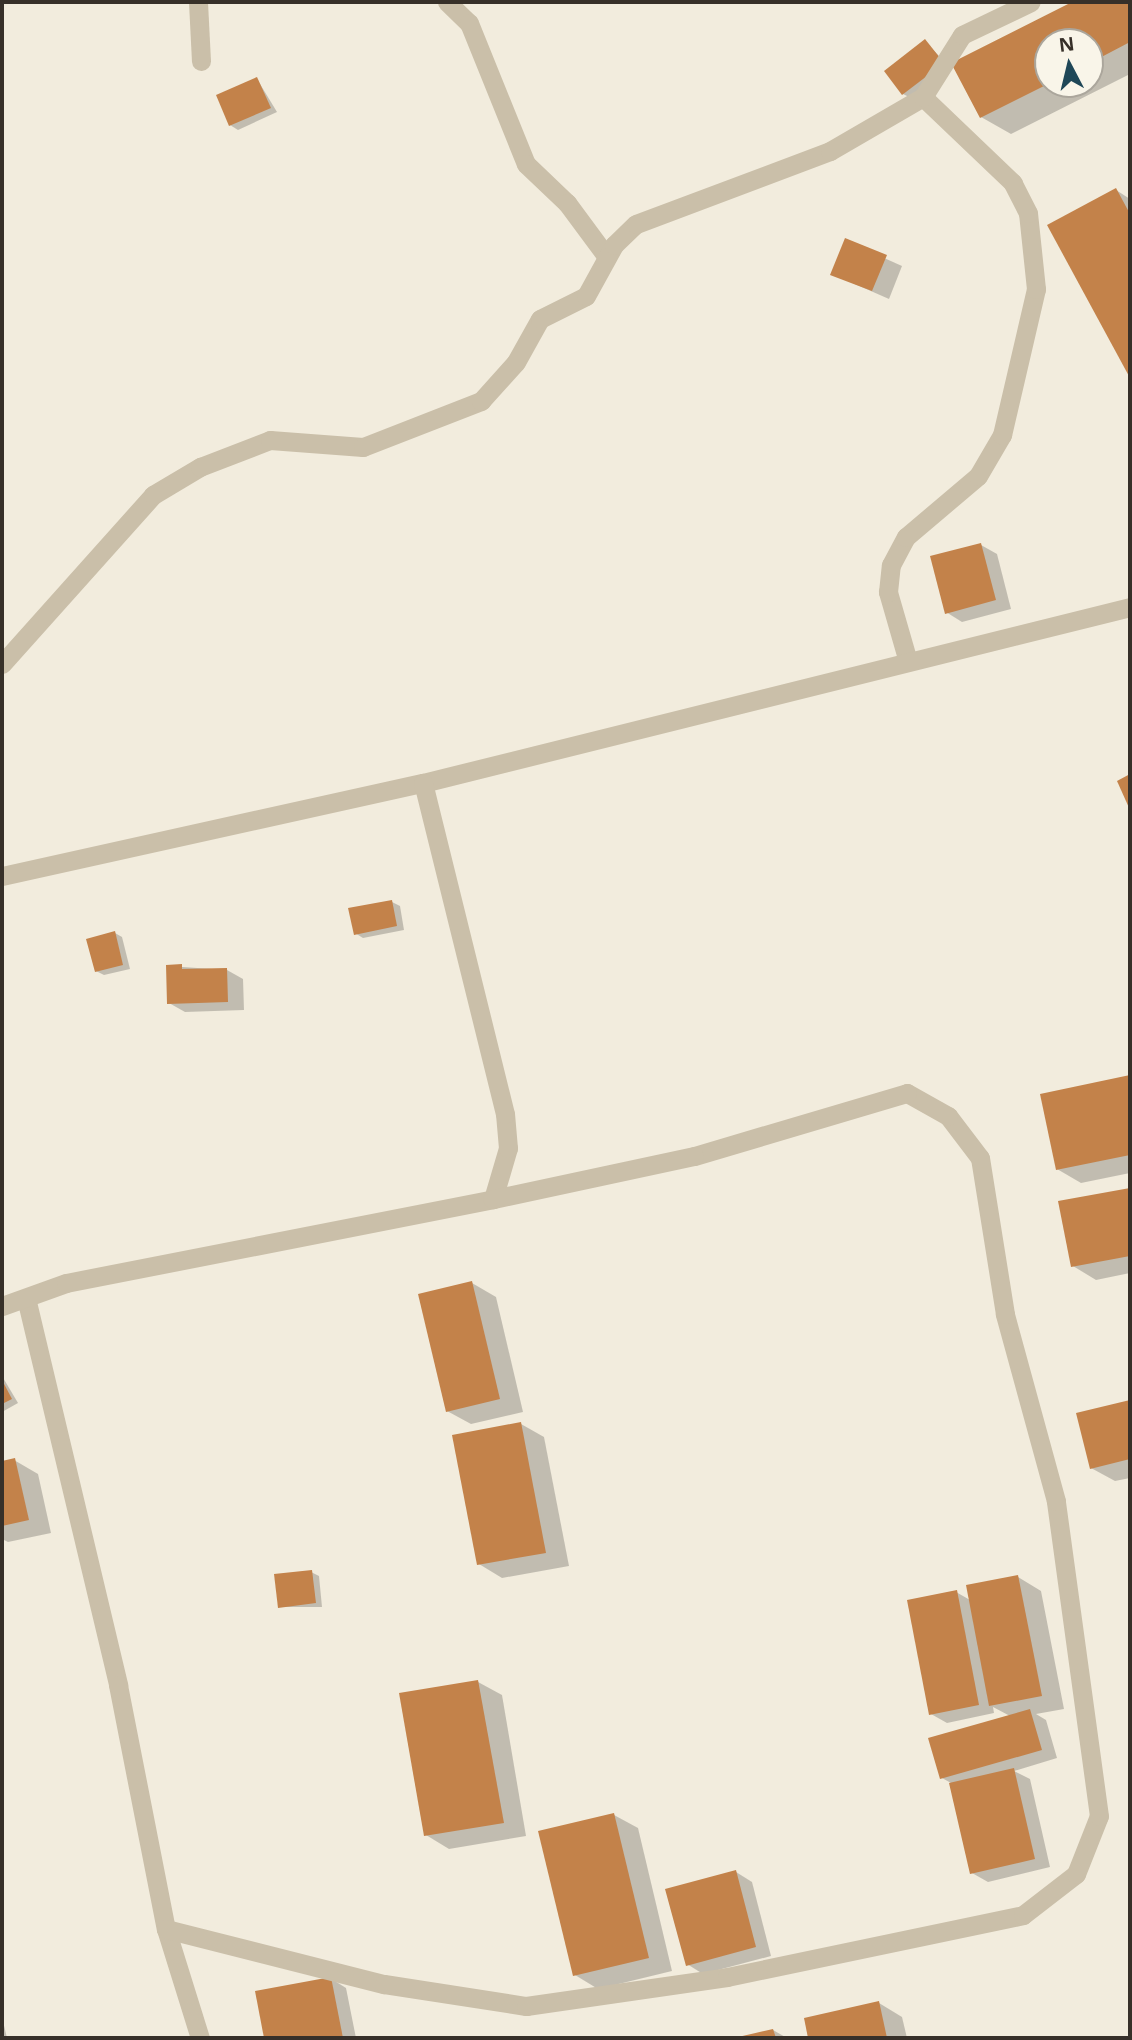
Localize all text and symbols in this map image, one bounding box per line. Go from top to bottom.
north arrow [1034,28,1104,98]
text: N [1057,30,1076,58]

